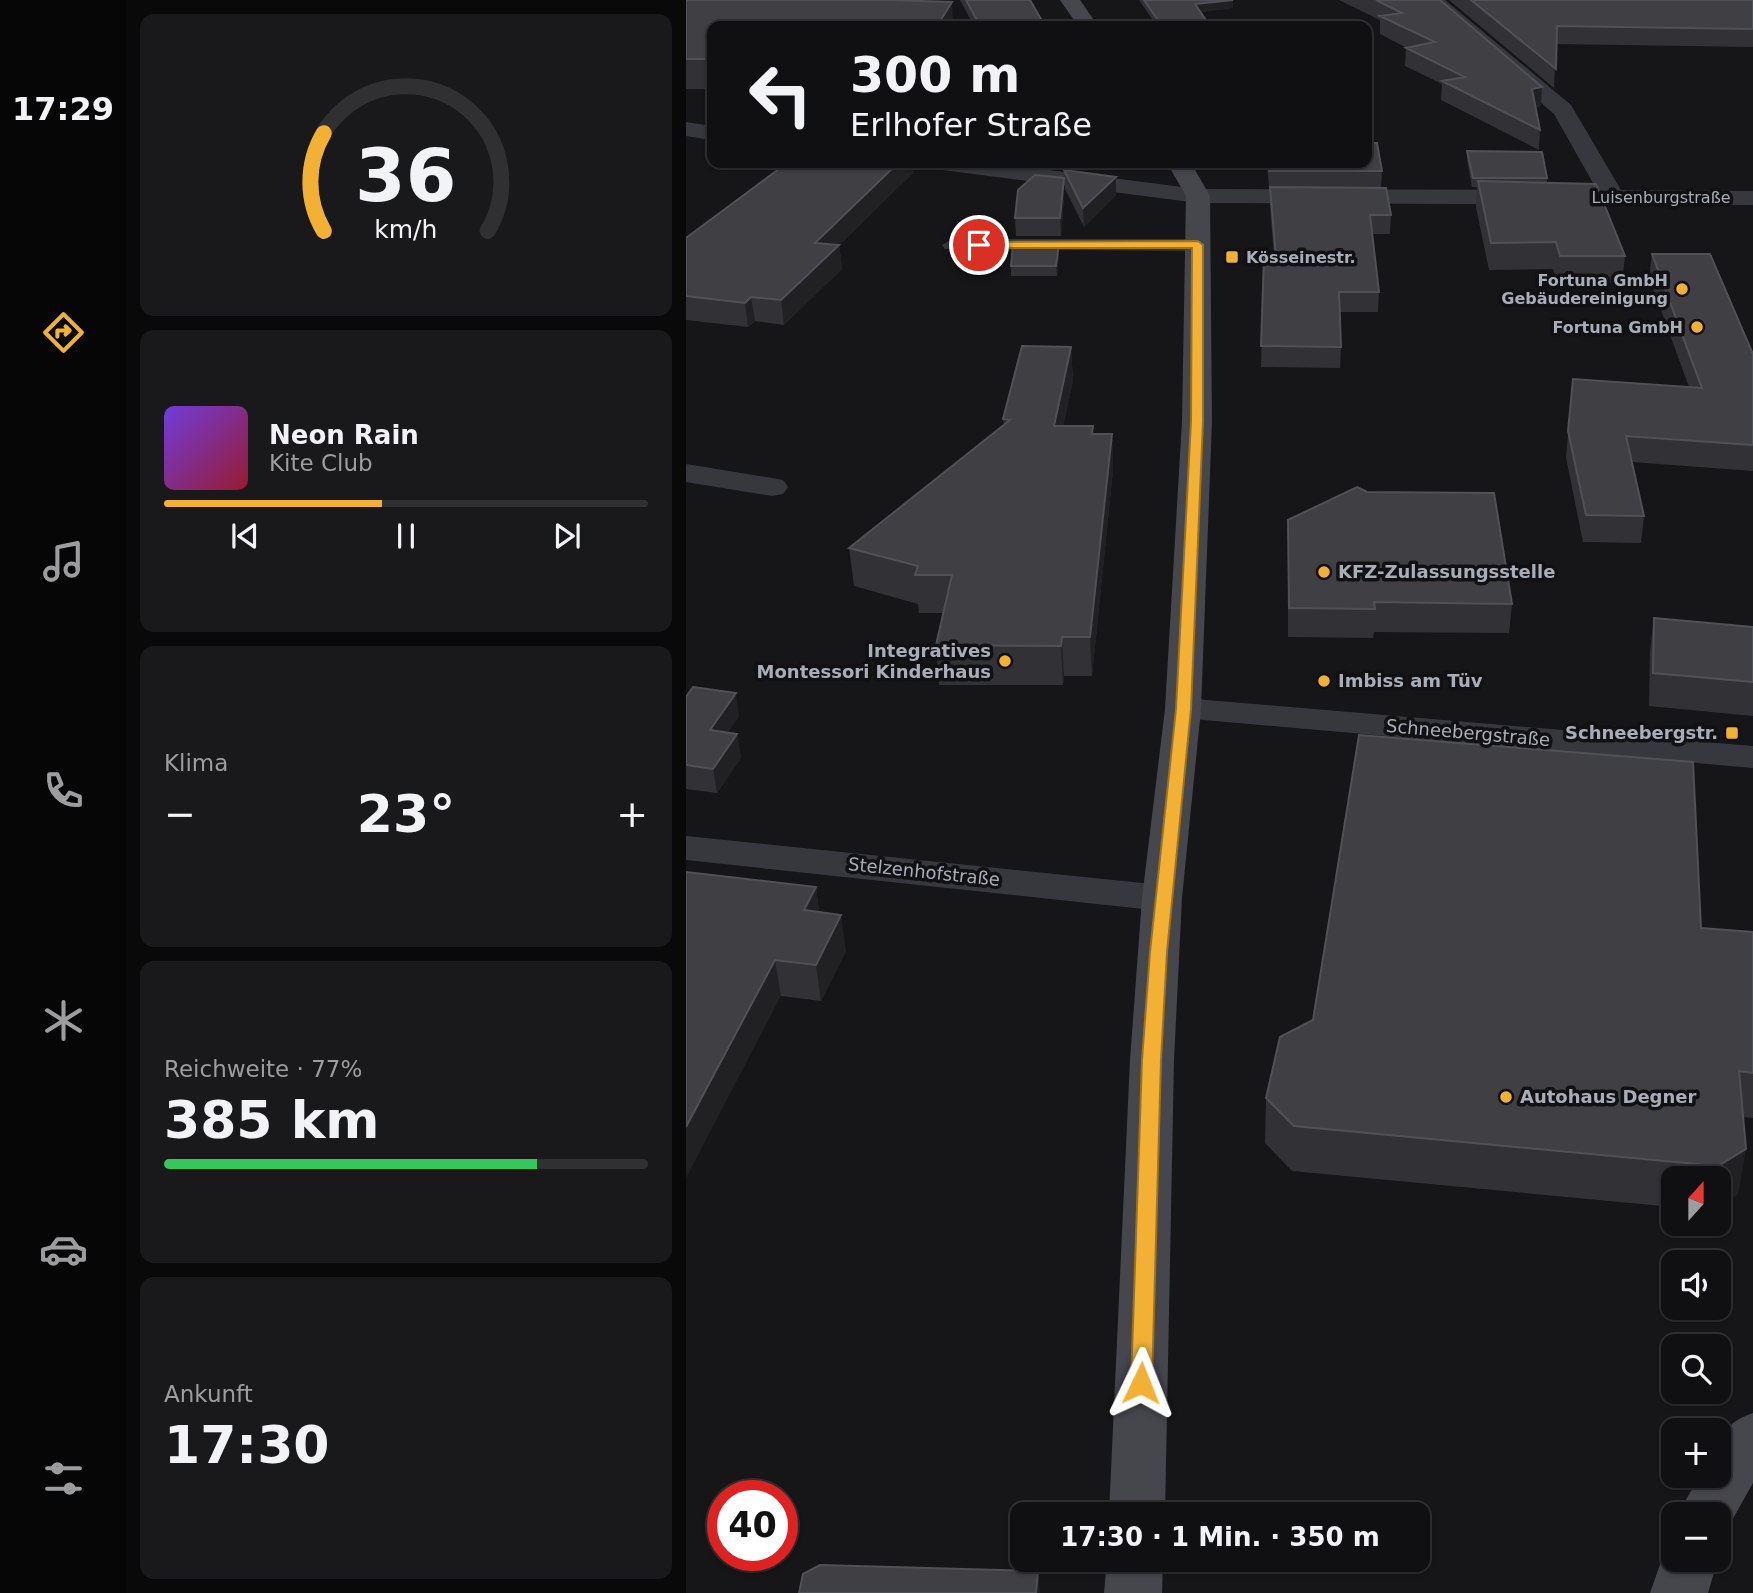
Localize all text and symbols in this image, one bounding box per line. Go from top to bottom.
text: 300 m [850,47,1020,104]
icon: left [735,49,826,140]
text: 17:29 [12,90,114,128]
text: Erlhofer Straße [850,106,1092,144]
text: 36 [355,133,457,218]
street label: Luisenburgstraße [1591,188,1731,207]
text: km/h [374,215,438,244]
pin [949,215,1009,275]
icon: arrive [960,226,998,264]
place label: Kösseinestr. [1246,248,1356,267]
marker: Kösseinestr. [1224,249,1240,265]
place label: Fortuna GmbH Gebäudereinigung [1501,271,1668,308]
marker: Fortuna GmbH Gebäudereinigung [1674,281,1690,297]
icon: directions [39,308,88,357]
place label: Fortuna GmbH [1552,318,1683,337]
marker: Fortuna GmbH [1689,319,1705,335]
text: Neon Rain [269,420,419,450]
text: Kite Club [269,450,373,476]
icon: previous [226,517,264,555]
icon: pause [387,517,425,555]
icon: next [548,517,586,555]
icon: music [39,537,88,586]
place label: KFZ-Zulassungsstelle [1338,561,1555,582]
marker: KFZ-Zulassungsstelle [1316,564,1332,580]
place label: Integratives Montessori Kinderhaus [757,640,991,682]
marker: Integratives Montessori Kinderhaus [997,653,1013,669]
place label: Imbiss am Tüv [1338,670,1483,691]
marker: Imbiss am Tüv [1316,673,1332,689]
street label: Schneebergstraße [1385,715,1551,750]
place label: Schneebergstr. [1565,722,1718,743]
marker: Schneebergstr. [1724,725,1740,741]
text: Klima [164,750,228,776]
icon: phone [39,766,88,815]
text: 23° [357,784,455,844]
text: − [164,792,196,836]
text: + [616,792,648,836]
street label: Stelzenhofstraße [847,853,1001,890]
icon: climate [39,996,88,1045]
text: Reichweite · 77% [164,1056,362,1082]
place label: Autohaus Degner [1520,1086,1697,1107]
marker: Autohaus Degner [1498,1089,1514,1105]
text: 385 km [164,1090,379,1150]
north arrow [1661,1166,1731,1236]
map controls [1661,1166,1731,1572]
icon: car [39,1225,88,1274]
button: sound [1661,1250,1731,1320]
button: search [1661,1334,1731,1404]
position arrow [1104,1346,1178,1420]
text: Ankunft [164,1381,253,1407]
text: 17:30 [164,1415,330,1475]
button: + [1661,1418,1731,1488]
icon: filters [39,1454,88,1503]
speed limit sign: 40 [707,1480,798,1571]
button: − [1661,1502,1731,1572]
text: 17:30 · 1 Min. · 350 m [1060,1522,1380,1552]

